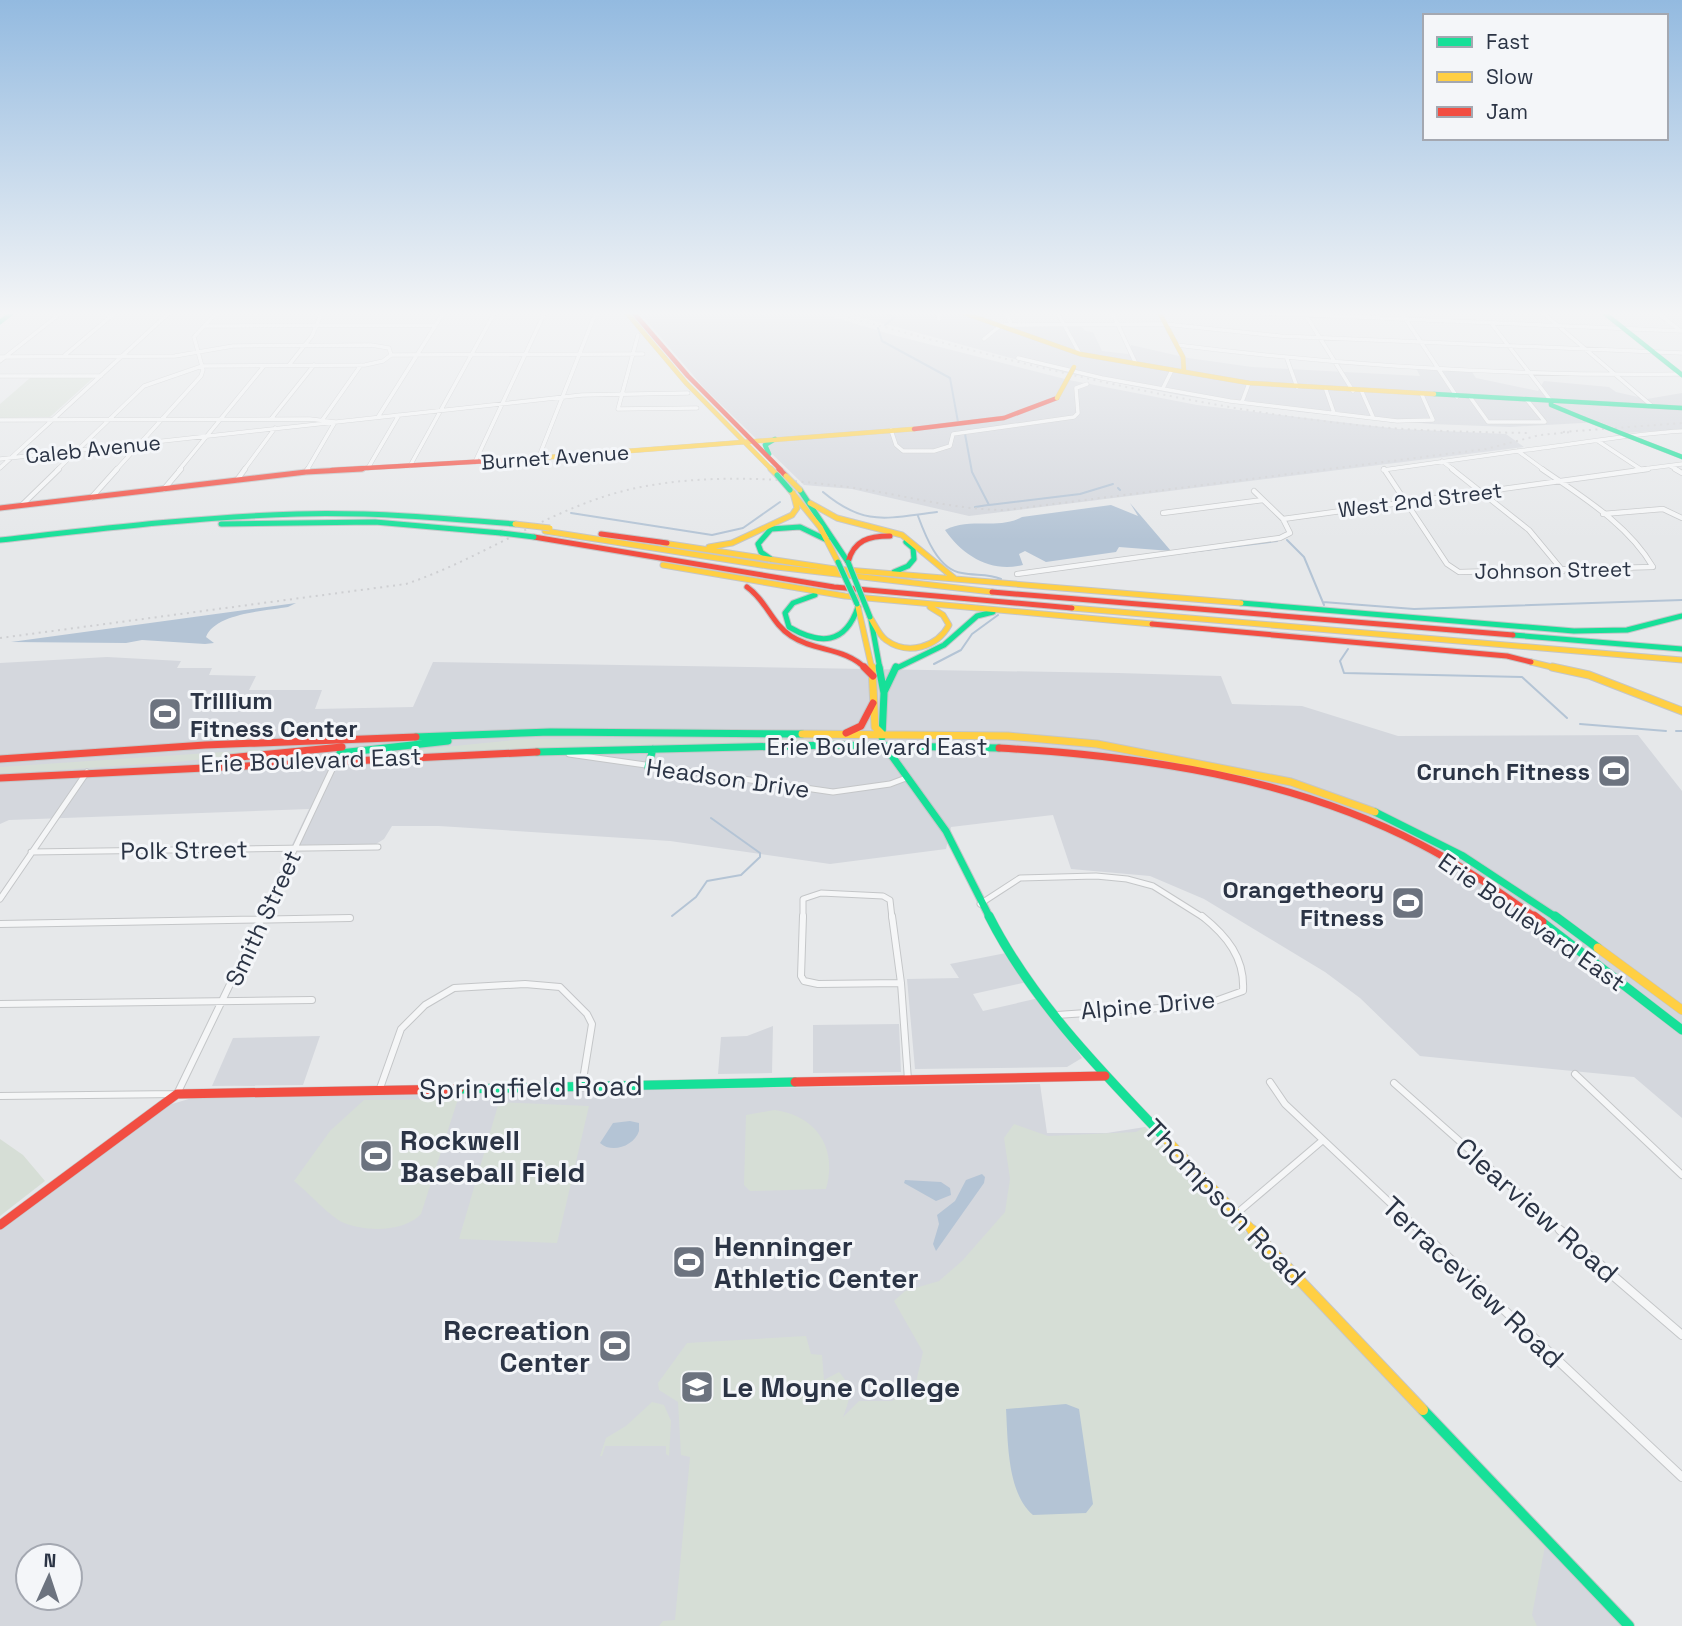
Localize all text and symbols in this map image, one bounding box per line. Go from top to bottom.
legend [1423,14,1668,140]
text: Fast [1486,28,1530,55]
text: Slow [1486,63,1534,90]
text: Jam [1486,98,1528,125]
street label: Caleb Avenue [24,428,162,470]
street label: Burnet Avenue [480,438,630,476]
street label: West 2nd Street [1336,477,1504,523]
street label: Johnson Street [1474,555,1632,585]
place label: Trillium Fitness Center [190,685,358,744]
sports icon: Trillium Fitness Center [146,695,184,733]
street label: Erie Boulevard East [766,731,988,762]
street label: Erie Boulevard East [200,741,422,779]
street label: Headson Drive [644,751,812,805]
sports icon: Crunch Fitness [1595,752,1633,790]
place label: Crunch Fitness [1417,756,1590,787]
street label: Polk Street [120,833,248,867]
street label: Smith Street [218,845,308,991]
street label: Erie Boulevard East [1433,846,1631,998]
place label: Orangetheory Fitness [1223,874,1384,933]
sports icon: Orangetheory Fitness [1389,884,1427,922]
street label: Alpine Drive [1079,984,1217,1026]
street label: Springfield Road [419,1067,643,1107]
street label: Thompson Road [1136,1111,1314,1293]
place label: Rockwell Baseball Field [400,1122,585,1190]
street label: Clearview Road [1448,1129,1626,1291]
sports icon: Rockwell Baseball Field [357,1137,395,1175]
street label: Terraceview Road [1374,1188,1572,1376]
place label: Henninger Athletic Center [714,1228,919,1296]
sports icon: Henninger Athletic Center [670,1243,708,1281]
place label: Recreation Center [443,1312,590,1380]
sports icon: Recreation Center [596,1327,634,1365]
school or university icon: Le Moyne College [678,1368,716,1406]
place label: Le Moyne College [722,1369,960,1405]
north arrow [14,1542,84,1612]
text: N [43,1548,57,1573]

